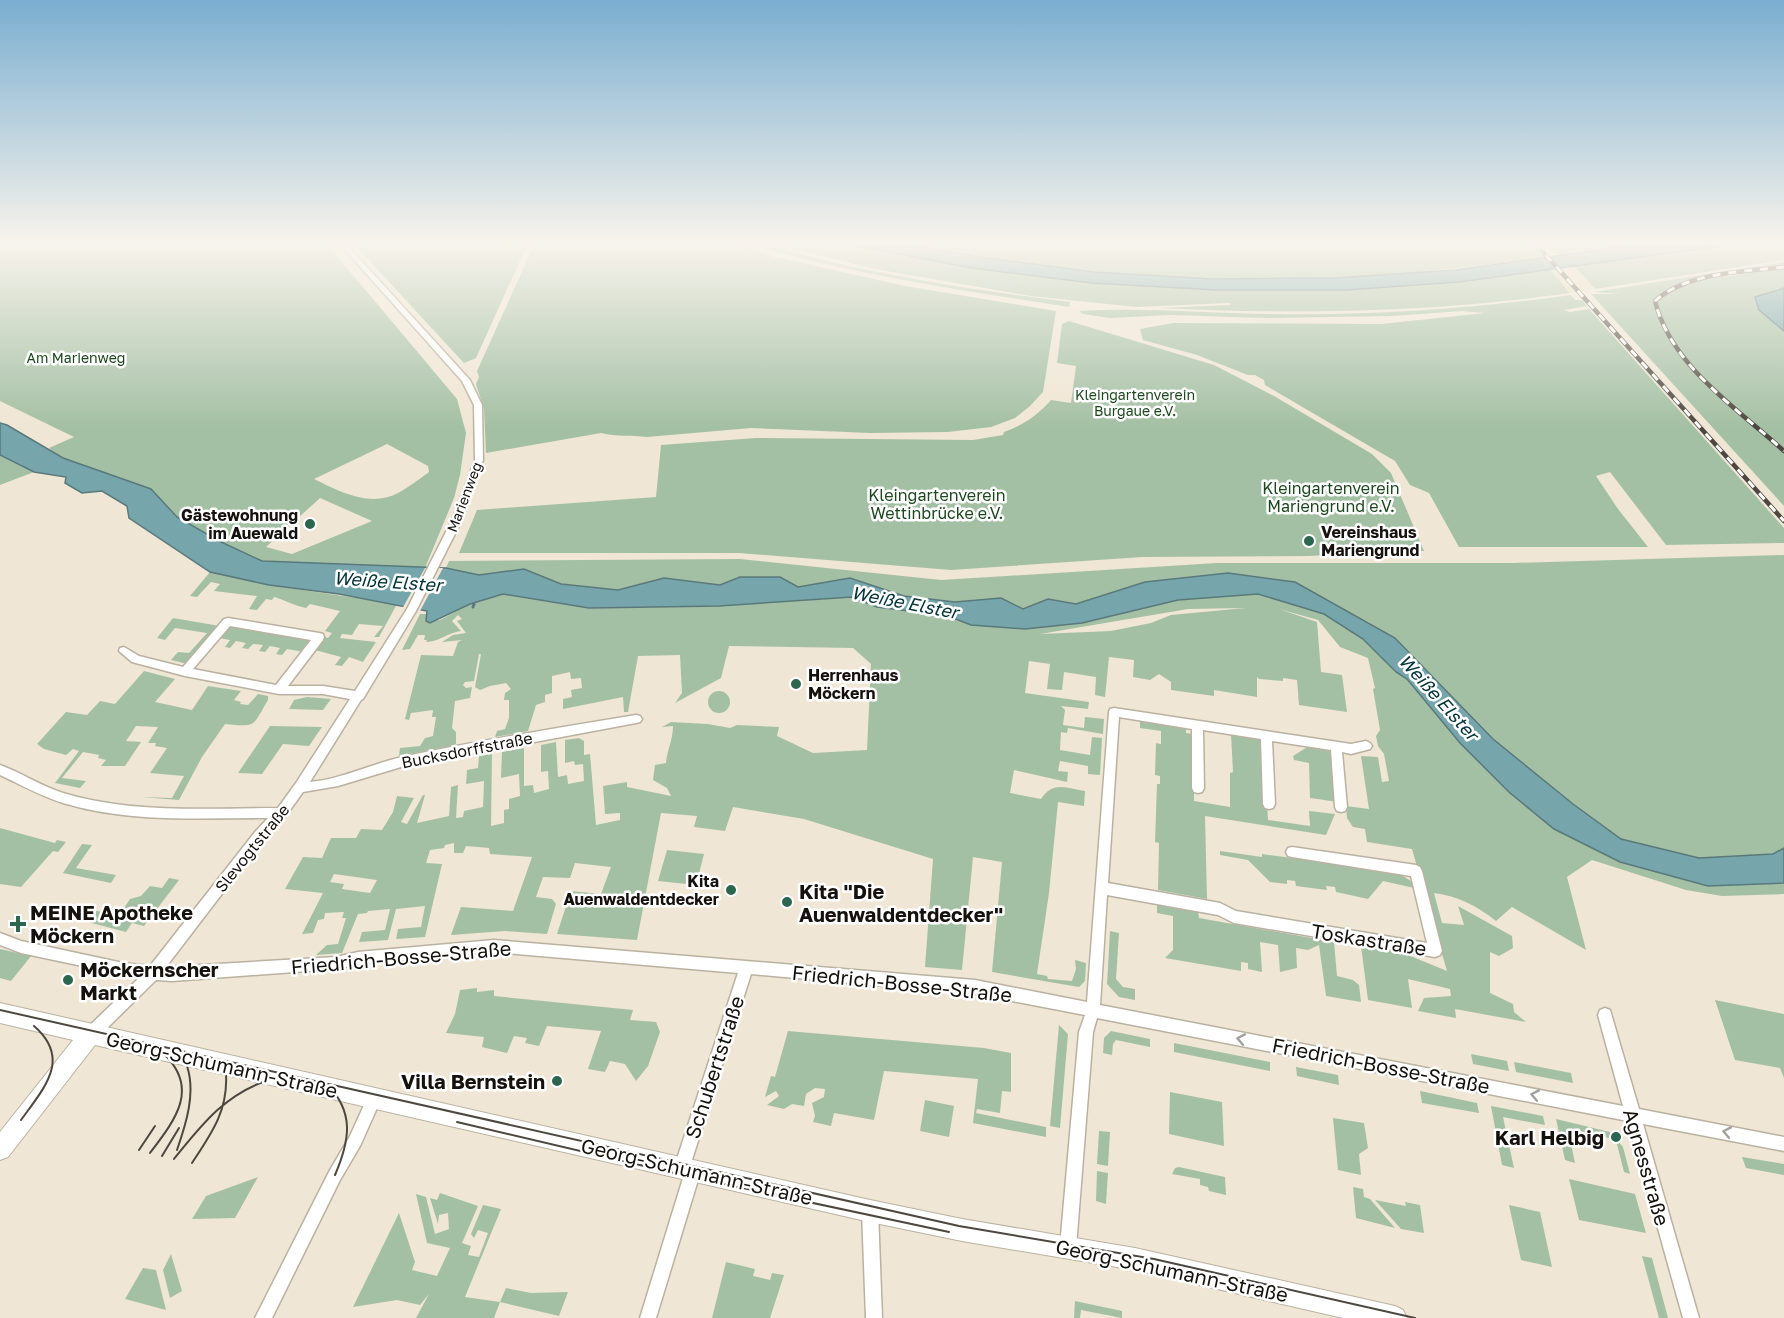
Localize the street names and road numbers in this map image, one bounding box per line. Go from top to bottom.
street label: Marienweg [443,460,485,534]
street label: Bucksdorffstraße [400,727,534,773]
street label: Slevogtstraße [210,800,294,896]
street label: Toskastraße [1310,918,1428,960]
street label: Friedrich-Bosse-Straße [290,935,512,979]
street label: Friedrich-Bosse-Straße [791,960,1013,1006]
street label: Schubertstraße [680,992,748,1142]
street label: Georg-Schumann-Straße [104,1026,340,1102]
street label: Friedrich-Bosse-Straße [1270,1032,1492,1098]
street label: Agnesstraße [1619,1106,1675,1228]
street label: Georg-Schumann-Straße [579,1133,815,1209]
street label: Georg-Schumann-Straße [1054,1234,1290,1306]

